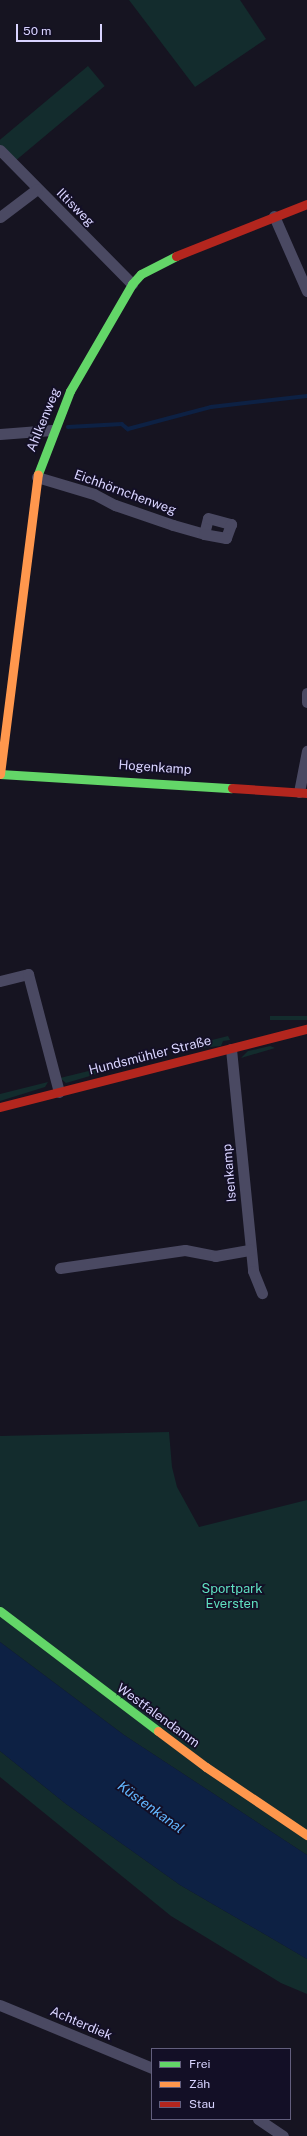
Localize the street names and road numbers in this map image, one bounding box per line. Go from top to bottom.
street label: Iltisweg [53,186,97,230]
street label: Ahlkenweg [24,386,64,454]
street label: Eichhörnchenweg [72,467,178,519]
street label: Hogenkamp [118,758,192,778]
street label: Hundsmühler Straße [87,1033,213,1079]
street label: Isenkamp [220,1143,240,1203]
street label: Westfalendamm [114,1681,202,1751]
street label: Achterdiek [47,2004,115,2044]

